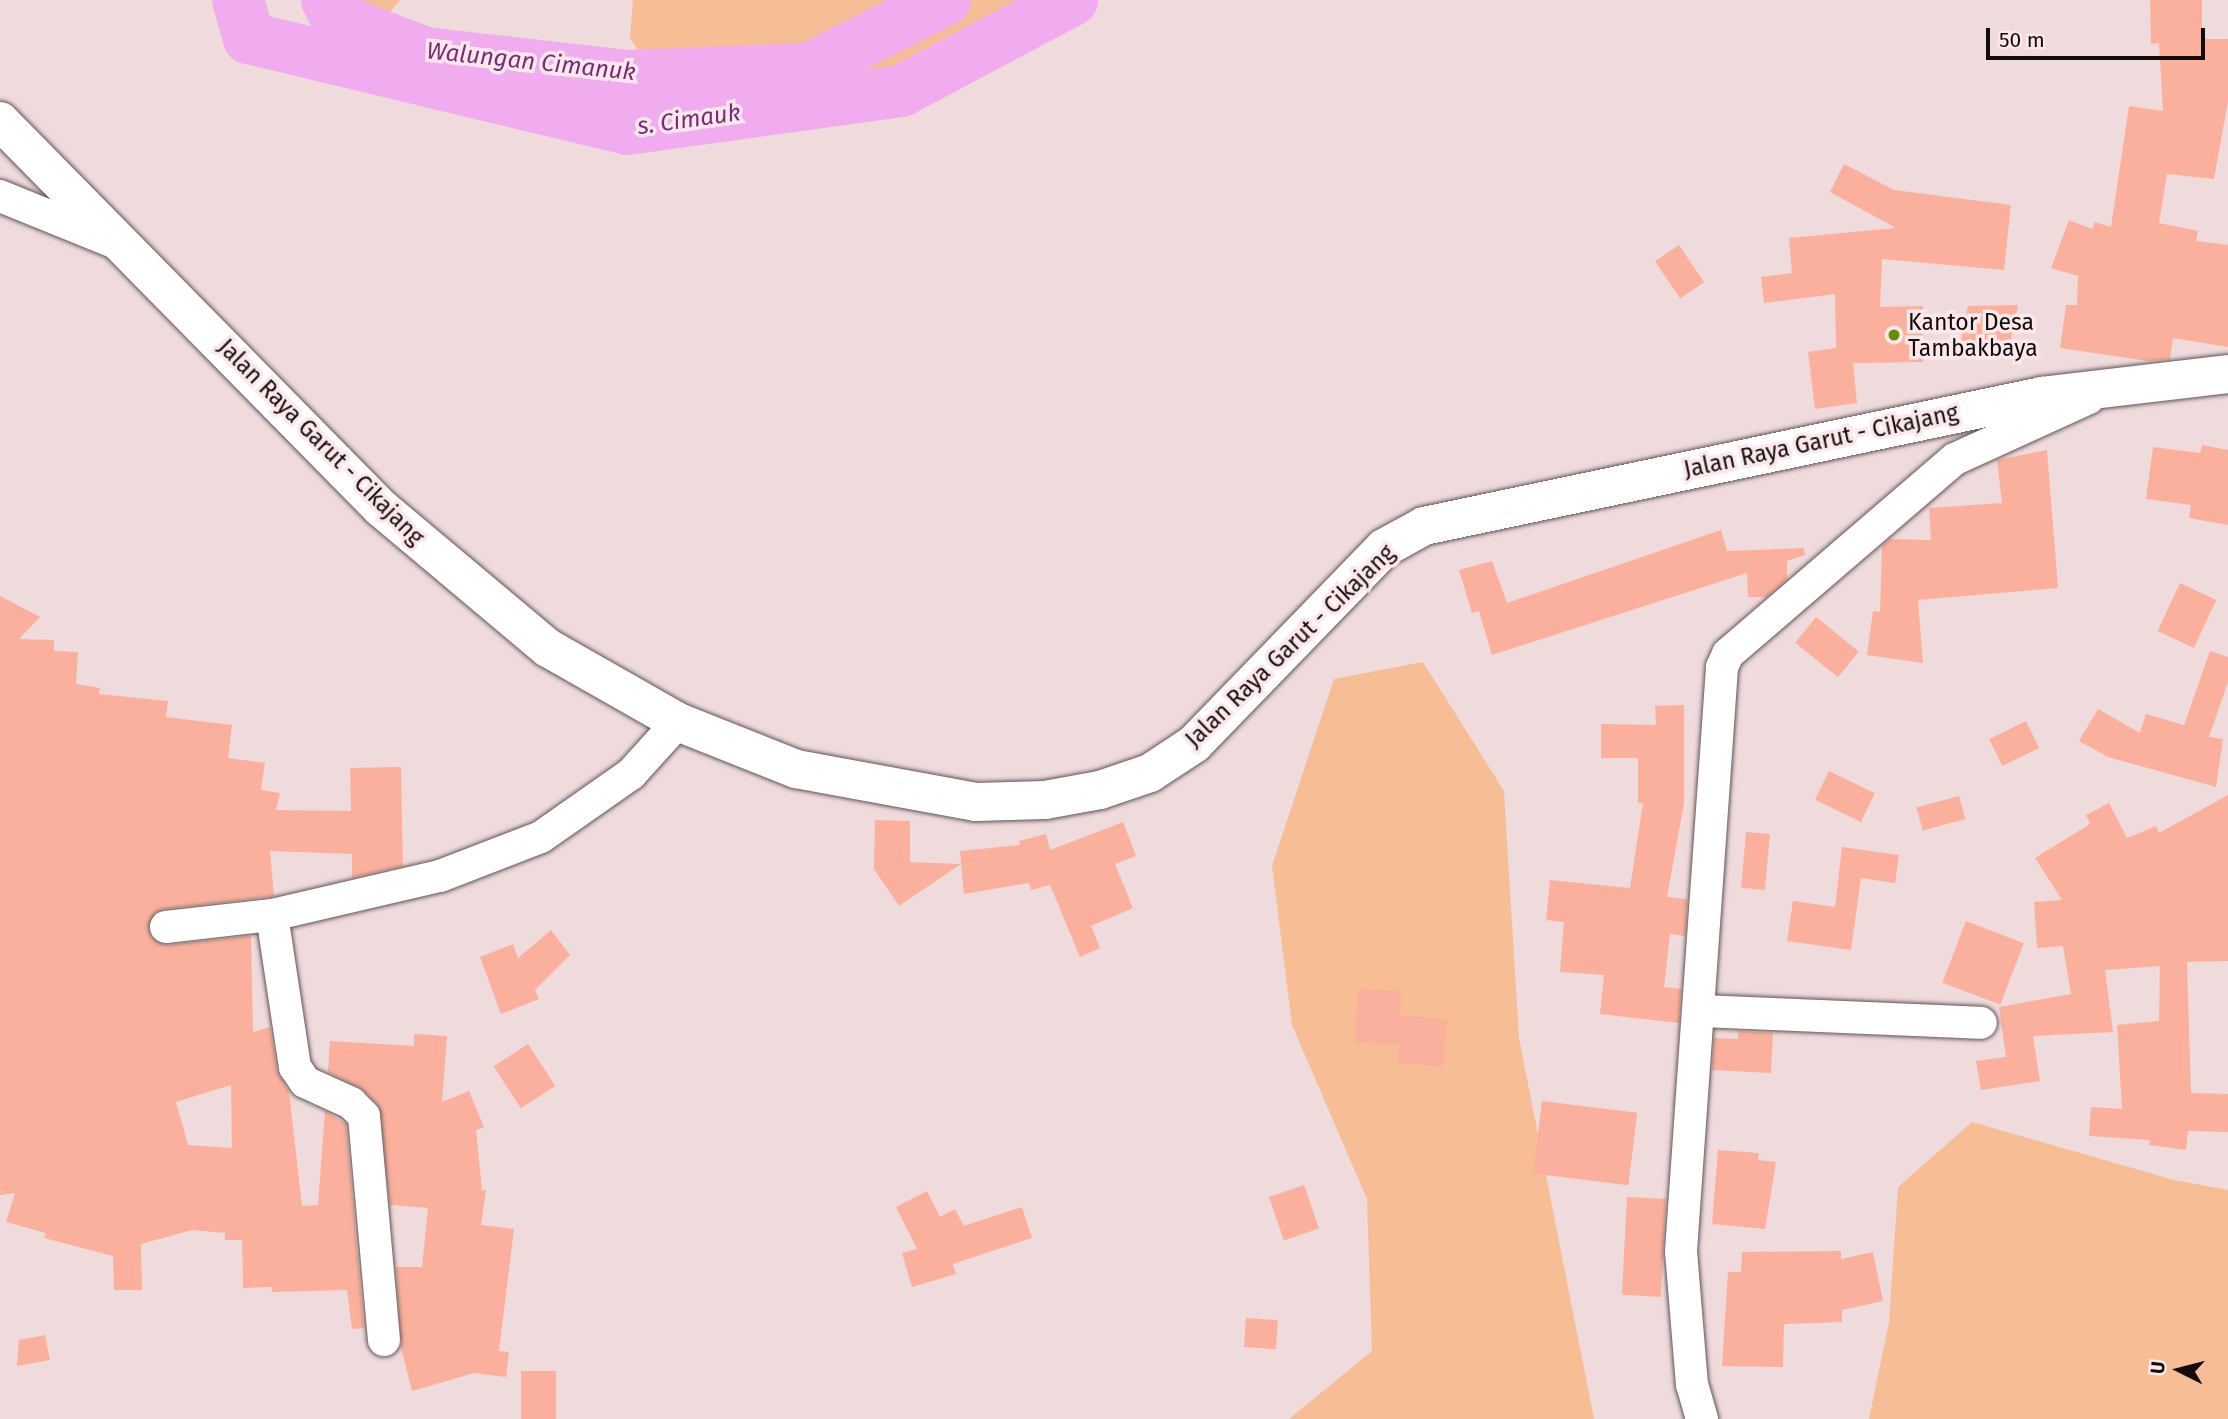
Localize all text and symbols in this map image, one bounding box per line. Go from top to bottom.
scale bar [1990,14,2209,58]
text: 50 m [1999,27,2045,53]
water label: Walungan Cimanuk [425,37,637,87]
water label: s. Cimauk [636,99,742,141]
place label: Kantor Desa Tambakbaya [1908,308,2038,362]
marker: Kantor Desa Tambakbaya [1886,327,1902,343]
street label: Jalan Raya Garut - Cikajang [212,333,430,551]
street label: Jalan Raya Garut - Cikajang [1681,398,1961,484]
street label: Jalan Raya Garut - Cikajang [1180,539,1400,753]
north arrow [2144,1335,2214,1405]
text: U [2146,1360,2170,1375]

